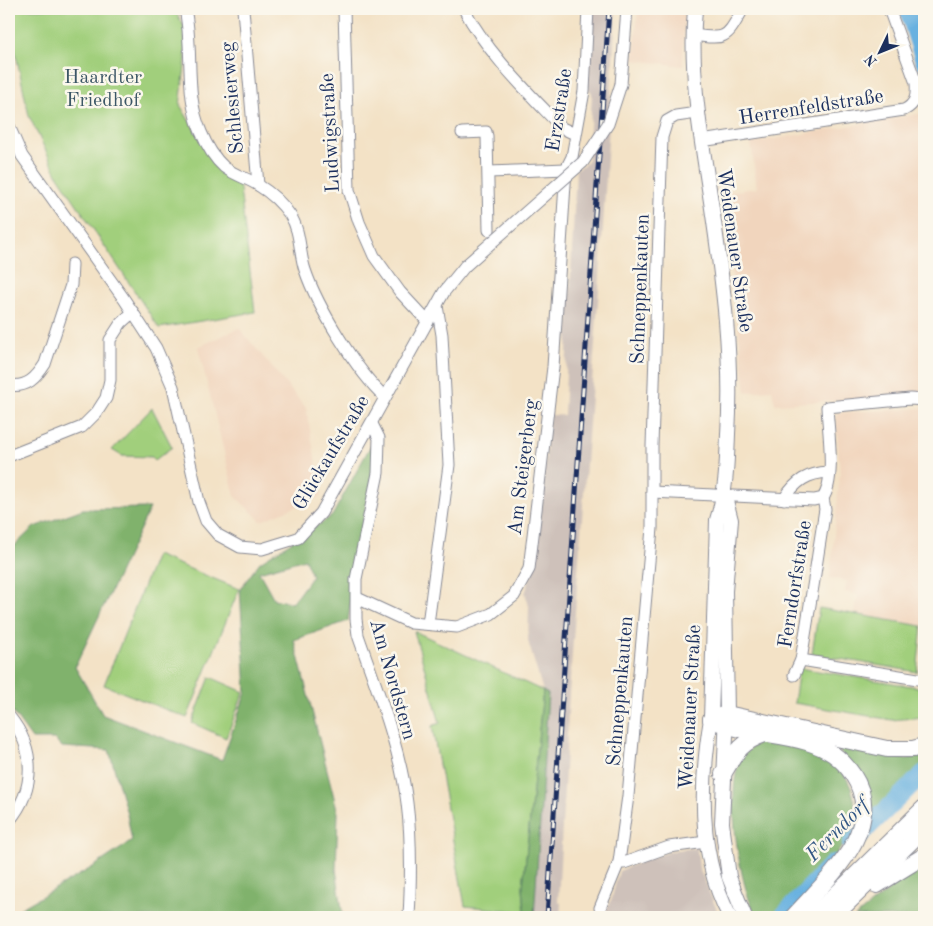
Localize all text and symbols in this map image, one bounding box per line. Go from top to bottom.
north arrow [856,28,906,78]
street label: Schlesierweg [218,41,248,155]
text: N [862,51,880,69]
street label: Erzstraße [544,67,576,153]
park label: Haardter Friedhof [64,68,142,111]
street label: Ludwigstraße [318,73,344,193]
street label: Herrenfeldstraße [737,87,885,129]
street label: Weidenauer Straße [713,167,755,333]
street label: Schneppenkauten [628,213,654,365]
street label: Glückaufstraße [290,392,374,514]
street label: Am Steigerberg [506,398,542,537]
street label: Ferndorfstraße [776,519,816,650]
street label: Schneppenkauten [604,615,638,767]
street label: Am Nordstern [365,617,419,742]
street label: Weidenauer Straße [677,624,705,790]
water label: Ferndorf [801,792,876,867]

